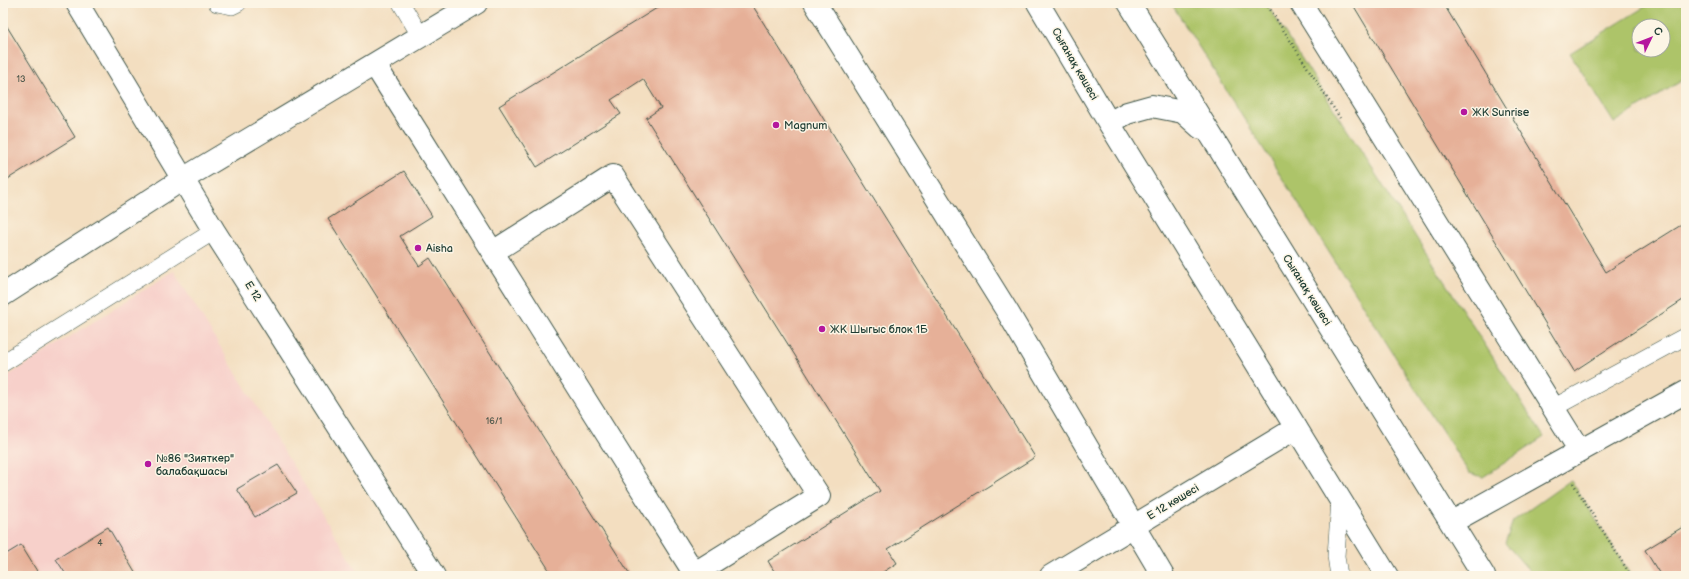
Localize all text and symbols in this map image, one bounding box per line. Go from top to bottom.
north arrow [1631,18,1671,58]
text: С [1651,24,1666,39]
street label: Сығанақ көшесі [1049,26,1101,102]
house number: 13 [16,74,26,85]
place label: ЖК Sunrise [1472,106,1530,119]
marker: ЖК Sunrise [1459,107,1469,117]
place label: Magnum [784,119,827,132]
marker: Magnum [771,120,781,130]
place label: Aisha [426,242,453,255]
marker: Aisha [413,243,423,253]
street label: Сығанақ көшесі [1280,252,1334,328]
street label: E 12 [242,279,264,304]
place label: ЖК Шыгыс блок 1Б [830,323,928,336]
marker: ЖК Шыгыс блок 1Б [817,324,827,334]
house number: 16/1 [486,416,502,427]
place label: №86 "Зияткер" балабақшасы [156,452,234,478]
marker: №86 "Зияткер" балабақшасы [143,459,153,469]
street label: Е 12 көшесі [1145,481,1201,523]
house number: 4 [97,538,103,549]

